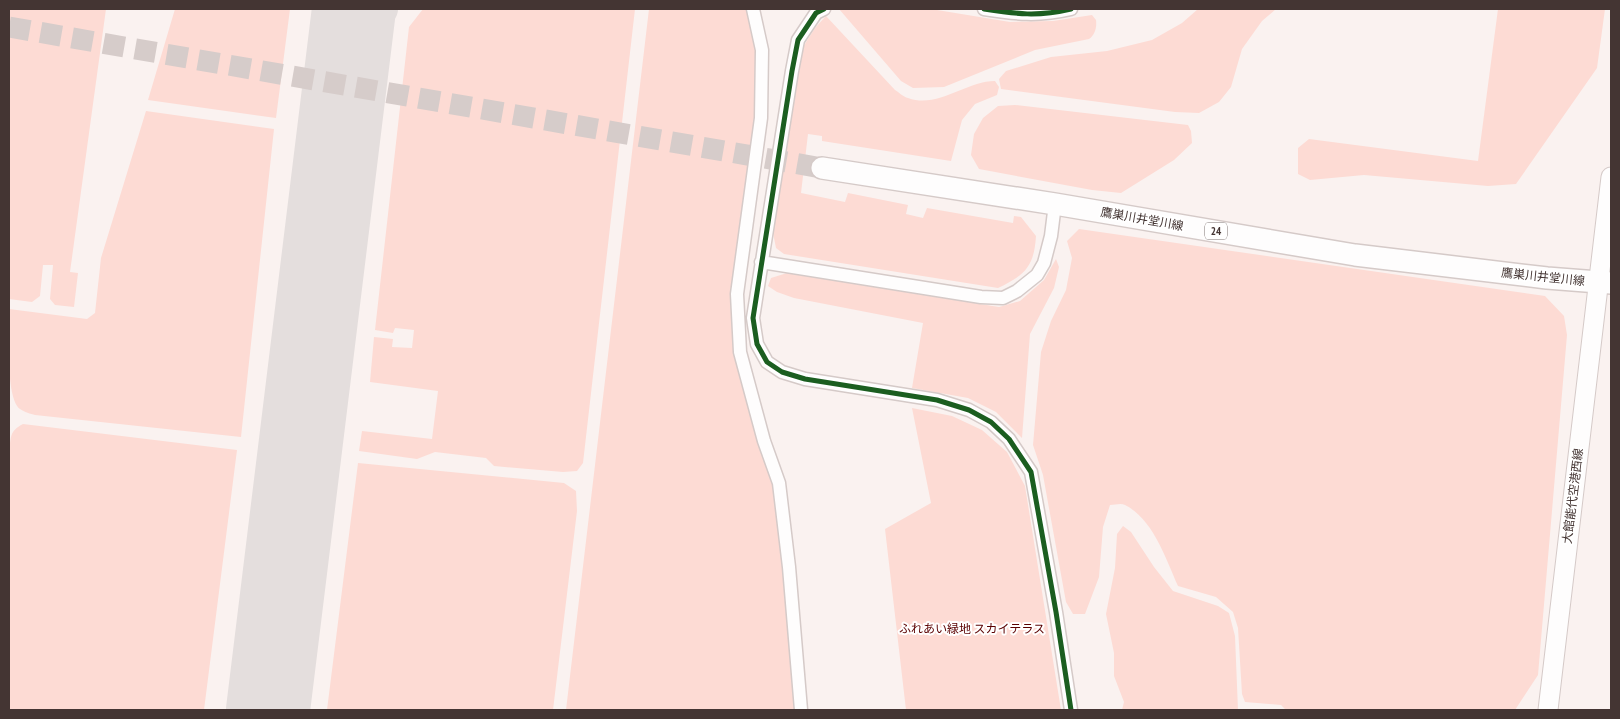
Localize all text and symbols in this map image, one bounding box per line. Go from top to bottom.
street label: 鷹巣川井堂川線 [1099,204,1185,233]
road number: 24 [1205,222,1227,240]
street label: 鷹巣川井堂川線 [1500,265,1586,288]
street label: 大館能代空港西線 [1559,447,1586,545]
park label: ふれあい緑地 スカイテラス [899,621,1045,636]

